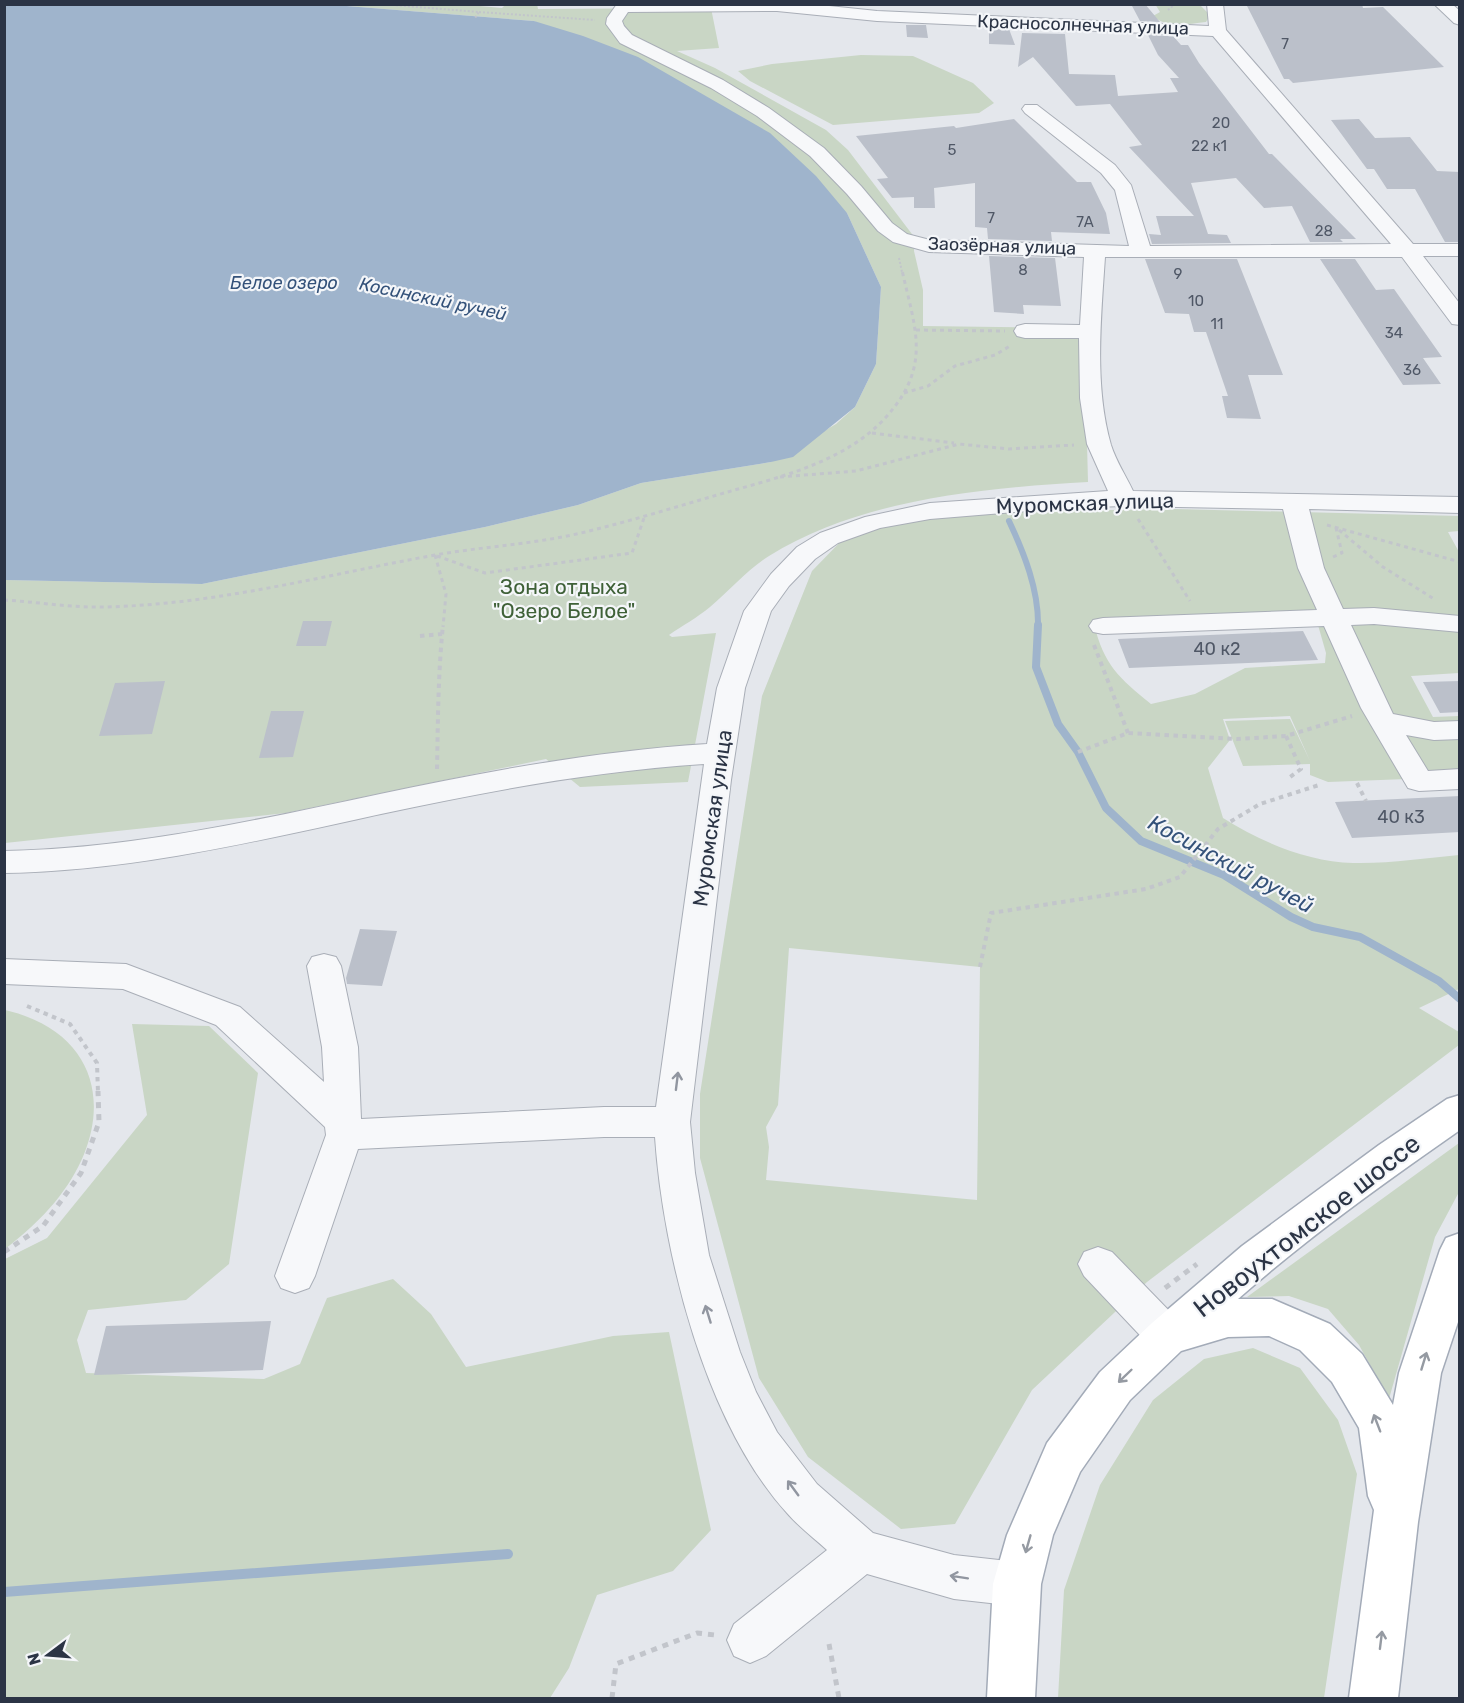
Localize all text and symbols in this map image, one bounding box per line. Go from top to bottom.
street label: Красносолнечная улица [977,10,1189,40]
house number: 7 [1281,35,1289,53]
house number: 20 [1212,114,1230,132]
house number: 22 к1 [1191,137,1227,155]
house number: 5 [948,141,957,159]
house number: 7 [987,209,995,227]
house number: 7А [1076,213,1094,231]
house number: 28 [1315,222,1333,240]
street label: Заозёрная улица [927,232,1077,260]
house number: 8 [1018,261,1028,279]
house number: 9 [1174,265,1183,283]
water label: Белое озеро [230,272,338,294]
water label: Косинский ручей [357,273,509,325]
house number: 10 [1188,292,1204,310]
house number: 11 [1211,315,1223,333]
house number: 34 [1385,324,1403,342]
house number: 36 [1403,361,1421,379]
street label: Муромская улица [995,487,1175,519]
park label: Зона отдыха "Озеро Белое" [493,574,635,623]
house number: 40 к2 [1193,638,1241,660]
street label: Муромская улица [687,728,737,908]
house number: 40 к3 [1377,806,1425,828]
water label: Косинский ручей [1144,809,1318,919]
one-way arrow [672,1072,683,1092]
street label: Новоухтомское шоссе [1188,1128,1426,1324]
one-way arrow [702,1305,713,1324]
one-way arrow [1419,1352,1430,1371]
one-way arrow [1117,1369,1132,1384]
one-way arrow [1371,1415,1382,1433]
one-way arrow [787,1480,799,1496]
one-way arrow [1022,1534,1034,1553]
one-way arrow [950,1571,970,1582]
north arrow [18,1625,78,1685]
one-way arrow [1376,1631,1387,1651]
text: N [23,1651,45,1667]

